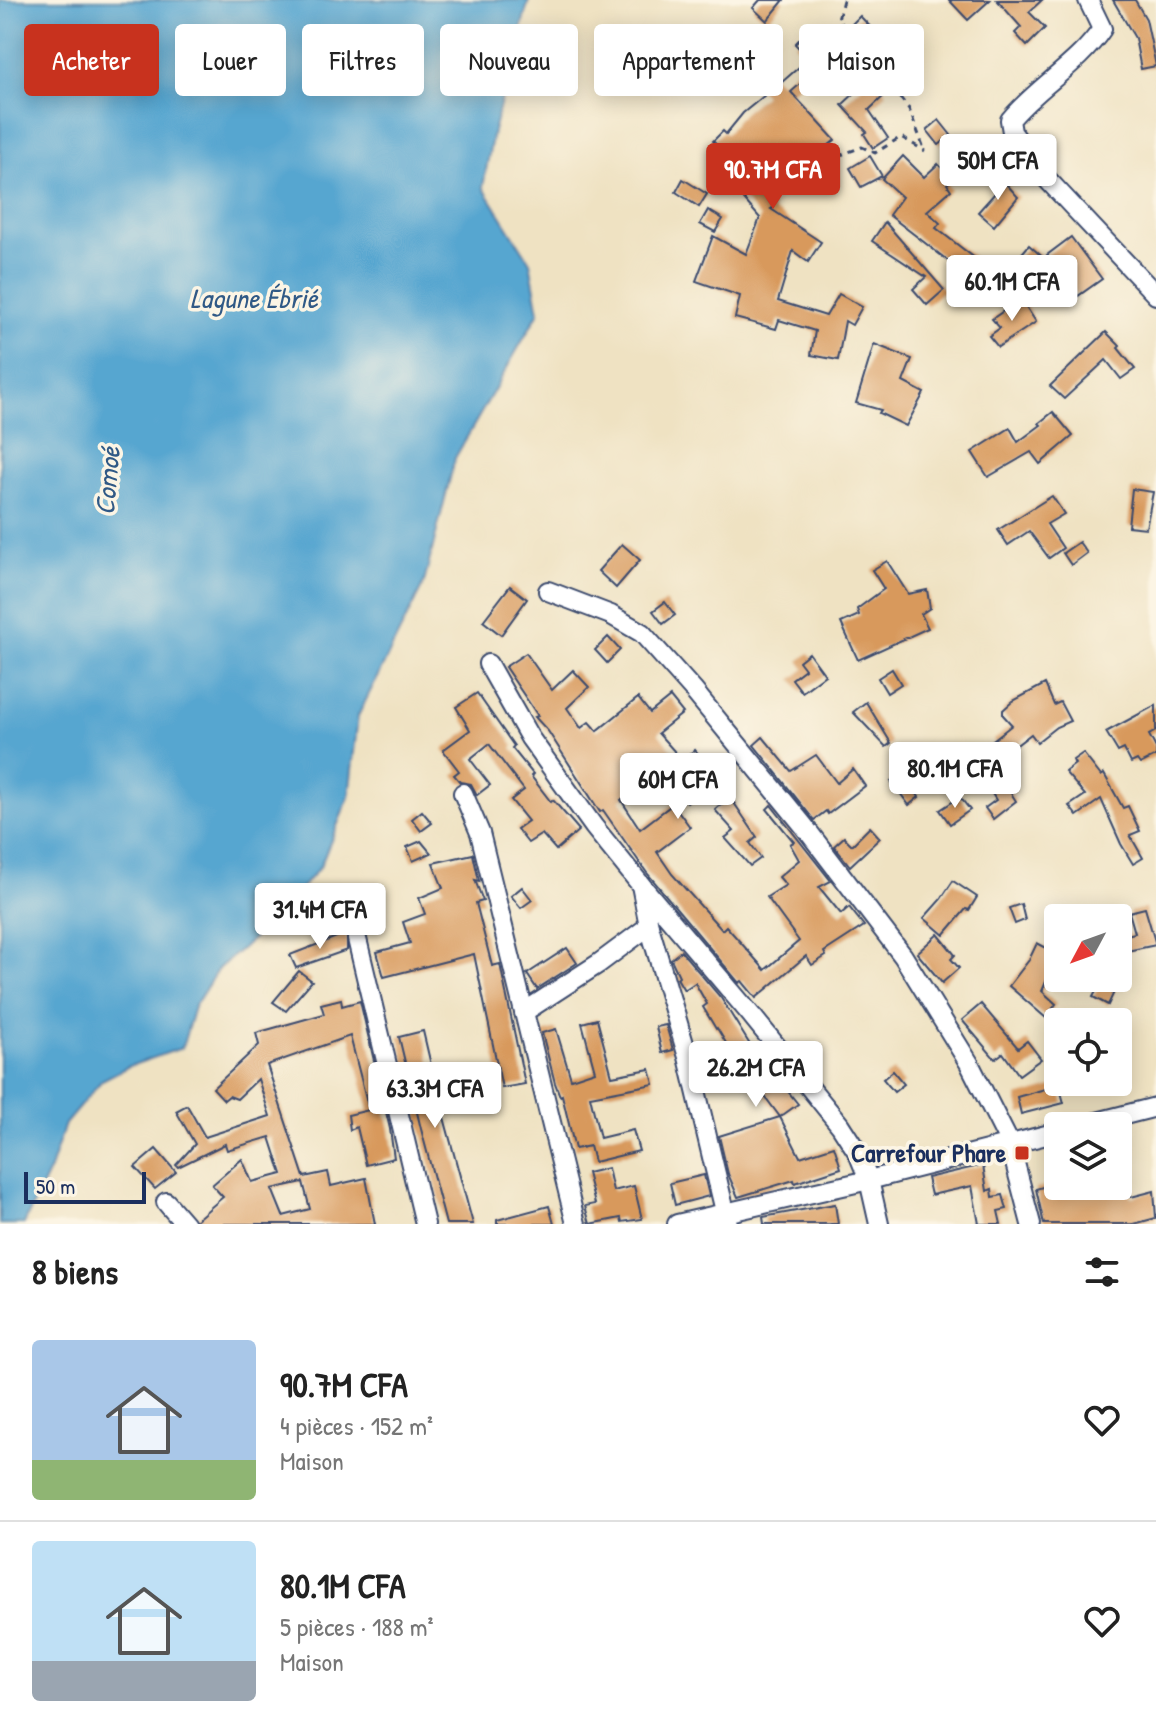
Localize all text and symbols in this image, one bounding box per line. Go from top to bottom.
chip: Acheter [24,24,159,96]
chip: Louer [175,24,286,96]
chip: Filtres [302,24,424,96]
chip: Nouveau [440,24,578,96]
chip: Appartement [594,24,783,96]
chip: Maison [799,24,924,96]
pin: 50M CFA [924,134,1072,202]
text: 50M CFA [958,142,1038,177]
pin: 90.7M CFA [681,143,865,211]
text: 90.7M CFA [724,151,822,186]
pin: 60.1M CFA [920,255,1104,323]
text: 60.1M CFA [964,263,1060,298]
water label: Lagune Ébrié [190,279,320,317]
water label: Comoé [85,444,129,517]
pin: 80.1M CFA [863,742,1047,810]
text: 80.1M CFA [907,750,1003,785]
pin: 60M CFA [604,753,752,821]
text: 60M CFA [638,761,718,796]
pin: 31.4M CFA [228,883,412,951]
text: 31.4M CFA [273,891,367,926]
north arrow [1044,904,1132,992]
map controls [1044,904,1132,1200]
button: locate [1044,1008,1132,1096]
pin: 26.2M CFA [664,1041,848,1109]
text: 26.2M CFA [707,1049,805,1084]
pin: 63.3M CFA [343,1062,527,1130]
text: 63.3M CFA [386,1070,484,1105]
button: layers [1044,1112,1132,1200]
place label: Carrefour Phare [851,1135,1007,1170]
marker: Carrefour Phare [1013,1144,1031,1162]
scale bar [24,1168,146,1204]
text: 50 m [36,1171,75,1201]
text: 8 biens [32,1249,118,1295]
icon: filters [1080,1250,1124,1294]
text: 90.7M CFA [280,1362,408,1408]
icon: home [96,1372,192,1468]
icon: heart [1080,1398,1124,1442]
text: 4 pièces · 152 m² [280,1408,433,1443]
text: Maison [280,1443,344,1478]
text: 80.1M CFA [280,1563,406,1609]
icon: home [96,1573,192,1669]
icon: heart [1080,1599,1124,1643]
text: 5 pièces · 188 m² [280,1609,433,1644]
text: Maison [280,1644,344,1679]

